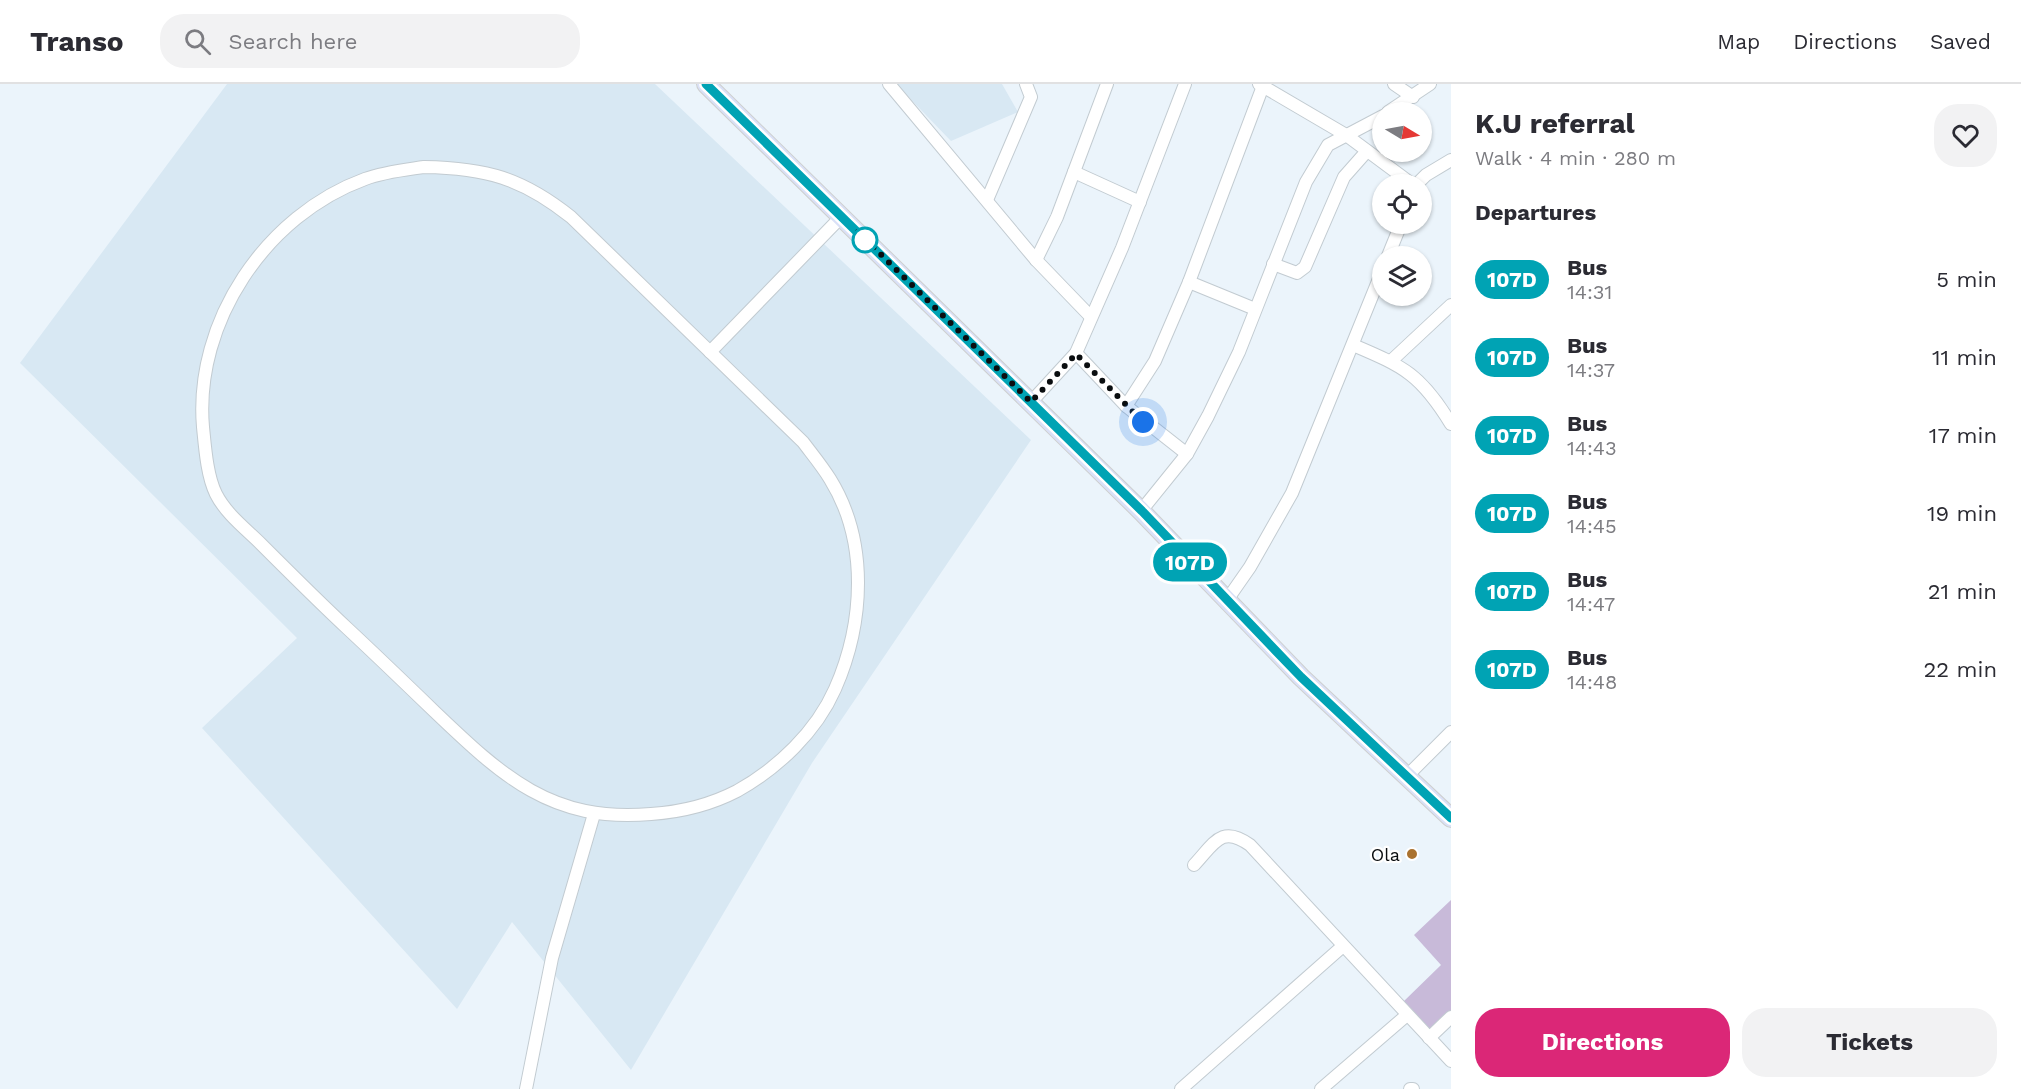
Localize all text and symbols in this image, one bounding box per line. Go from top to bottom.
search box [160,14,580,68]
text: Transo [30,25,124,58]
icon: search [181,25,214,58]
text: Search here [229,29,358,54]
text: Map [1717,29,1760,54]
text: Directions [1793,29,1897,54]
text: Saved [1930,29,1991,54]
north arrow [1372,102,1432,162]
map controls [1372,102,1432,306]
button: heart [1934,104,1997,167]
text: K.U referral [1475,107,1635,140]
text: Walk · 4 min · 280 m [1475,146,1676,170]
button: locate [1372,174,1432,234]
text: Departures [1475,200,1596,225]
unlabelled marker [852,227,878,253]
button: layers [1372,246,1432,306]
text: Bus [1567,255,1607,280]
text: 107D [1487,267,1537,292]
text: 5 min [1936,267,1997,292]
text: 14:31 [1567,280,1612,304]
text: Bus [1567,333,1607,358]
text: 107D [1487,345,1537,370]
text: 11 min [1932,345,1997,370]
text: 14:37 [1567,358,1615,382]
your location [1128,407,1158,437]
text: Bus [1567,411,1607,436]
text: 107D [1487,423,1537,448]
text: 17 min [1929,423,1997,448]
text: 14:43 [1567,436,1617,460]
text: Bus [1567,489,1607,514]
text: 107D [1487,501,1537,526]
text: 19 min [1927,501,1997,526]
text: 14:45 [1567,514,1617,538]
line badge: 107D [1148,542,1232,582]
text: 107D [1165,550,1215,575]
text: Bus [1567,567,1607,592]
text: 107D [1487,579,1537,604]
text: 21 min [1928,579,1997,604]
text: 14:47 [1567,592,1615,616]
text: Bus [1567,645,1607,670]
text: 107D [1487,657,1537,682]
text: 22 min [1923,657,1997,682]
text: 14:48 [1567,670,1617,694]
place label: Ola [1371,844,1400,865]
marker: Ola [1405,847,1419,861]
button: Directions [1475,1008,1730,1077]
button: Tickets [1742,1008,1997,1077]

